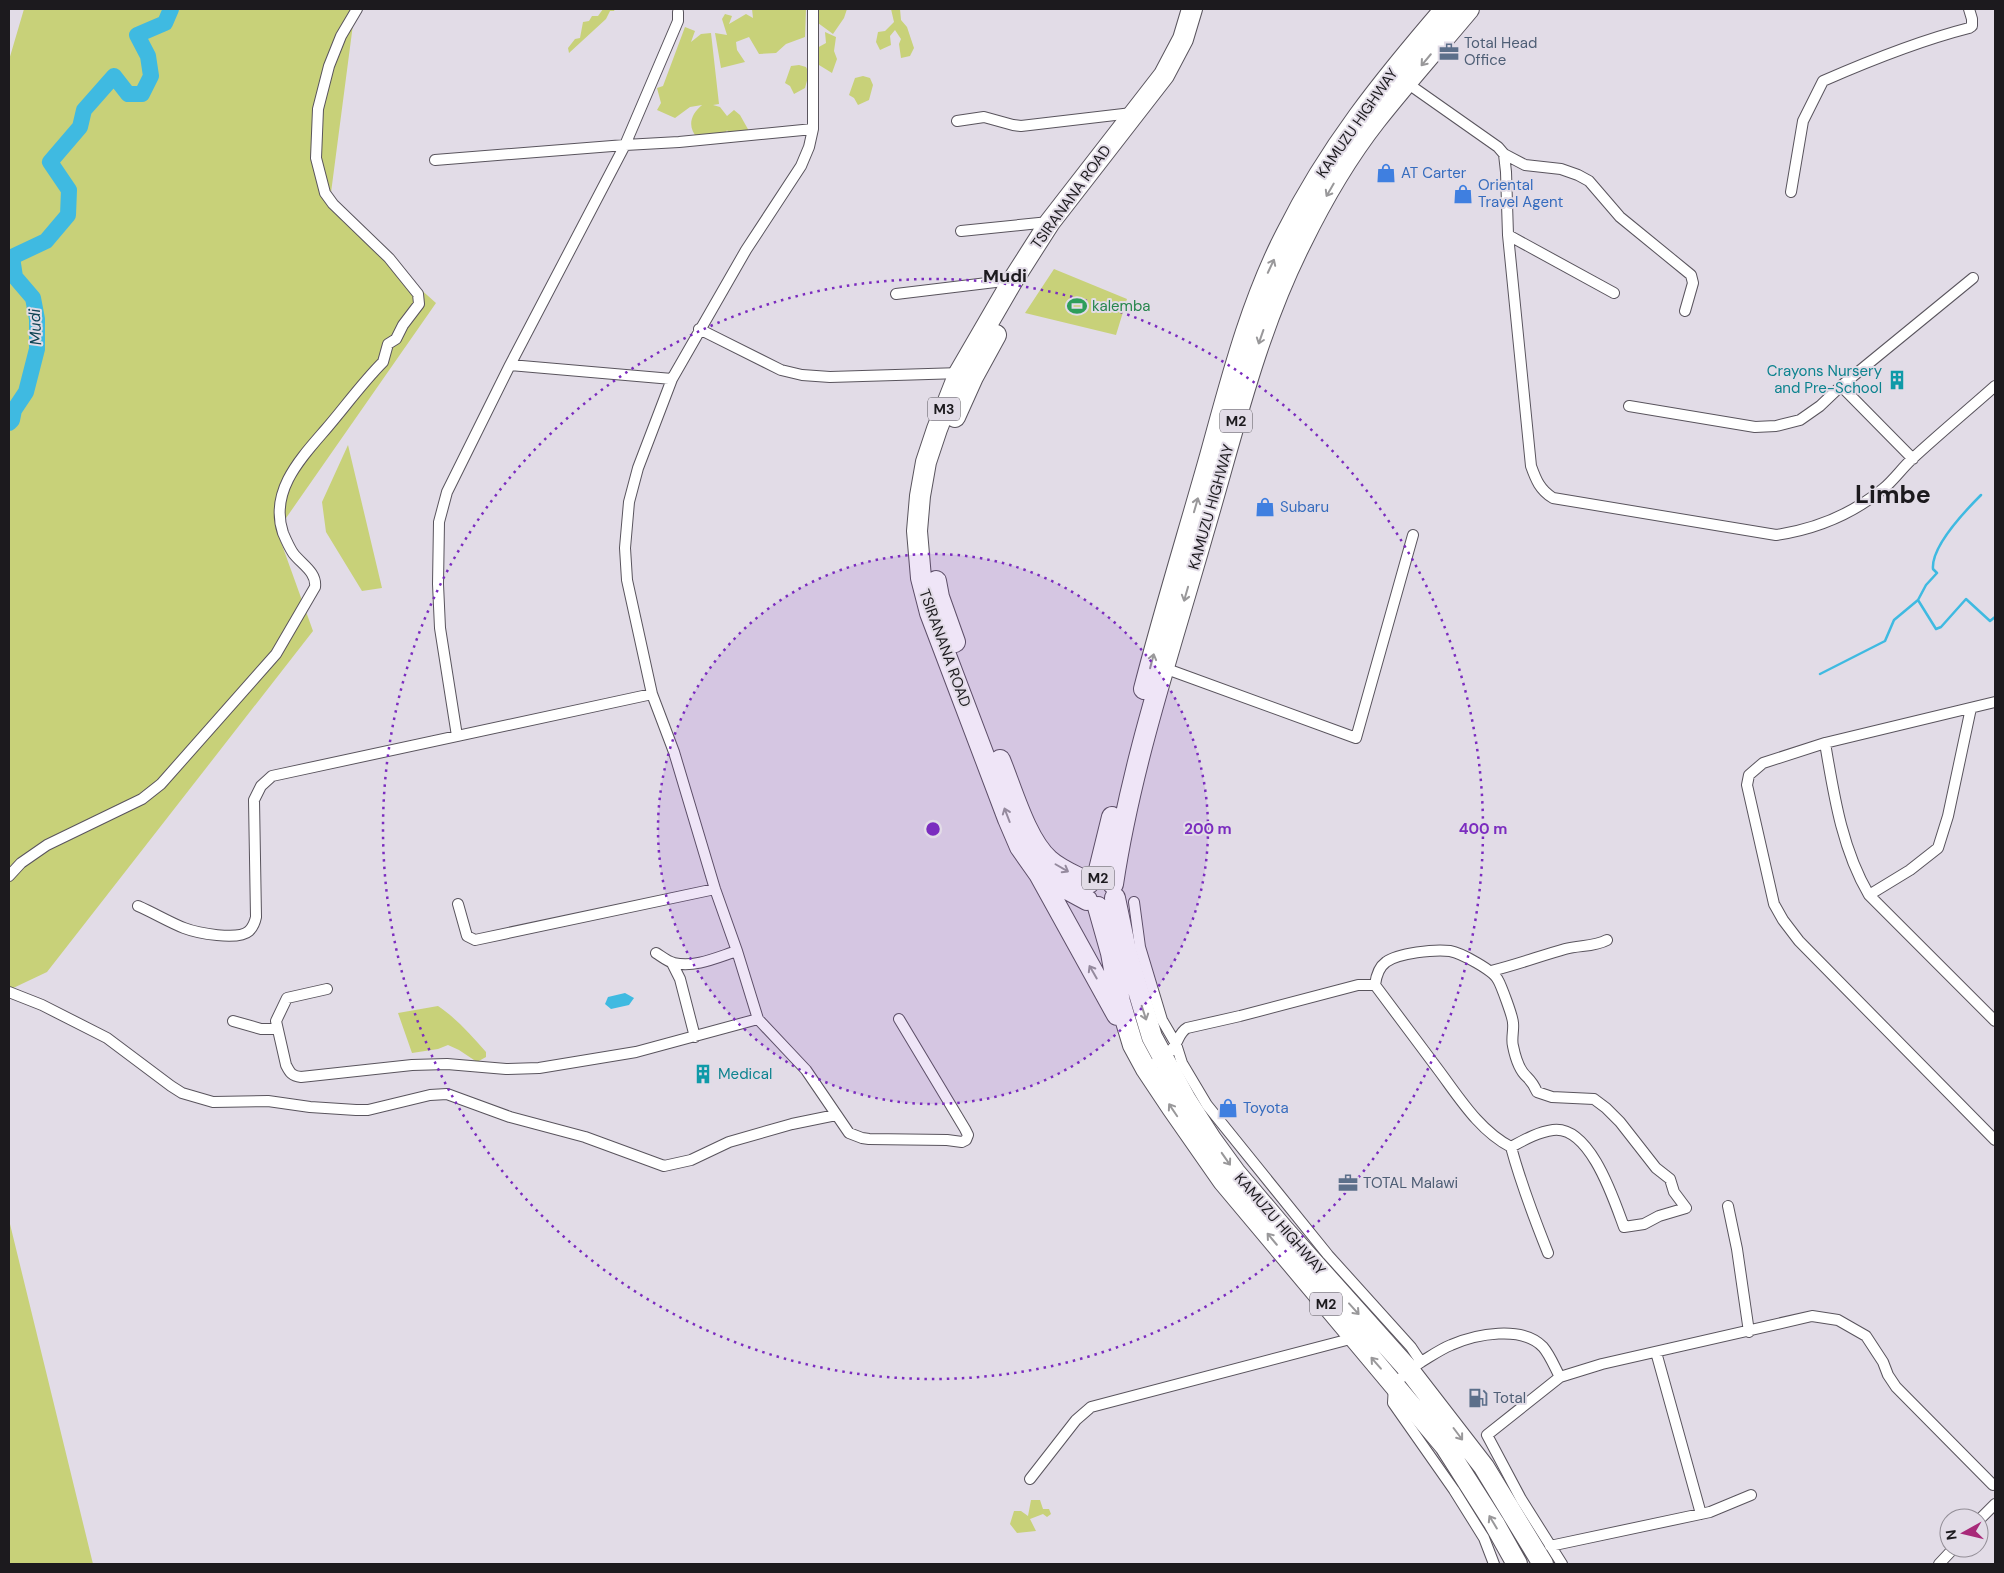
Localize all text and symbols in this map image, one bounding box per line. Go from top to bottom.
place label: Total Head Office [1464,33,1537,70]
office icon: Total Head Office [1438,41,1460,63]
one-way arrow [1421,53,1432,66]
street label: KAMUZU HIGHWAY [1312,64,1402,182]
street label: TSIRANANA ROAD [1026,141,1116,253]
shop icon: AT Carter [1375,162,1397,184]
place label: AT Carter [1401,163,1467,183]
place label: Oriental Travel Agent [1478,175,1564,212]
one-way arrow [1325,183,1335,198]
shop icon: Oriental Travel Agent [1452,183,1474,205]
one-way arrow [1266,259,1276,274]
district label: Mudi [983,264,1027,288]
sports icon: kalemba [1066,295,1088,317]
place label: kalemba [1092,296,1150,316]
water label: Mudi [24,307,46,346]
one-way arrow [1256,329,1265,344]
place label: Crayons Nursery and Pre-School [1767,361,1883,398]
building icon: Crayons Nursery and Pre-School [1886,369,1908,391]
road number: M3 [928,398,960,420]
road number: M2 [1220,410,1252,432]
street label: KAMUZU HIGHWAY [1184,442,1239,572]
district label: Limbe [1855,478,1931,511]
shop icon: Subaru [1254,496,1276,518]
one-way arrow [1191,497,1201,513]
place label: Subaru [1280,497,1329,517]
one-way arrow [1180,585,1190,601]
street label: TSIRANANA ROAD [914,586,976,710]
one-way arrow [1147,654,1157,670]
one-way arrow [1001,808,1011,823]
text: 200 m [1184,819,1232,839]
text: 400 m [1459,819,1507,839]
centre of rings [924,820,942,838]
one-way arrow [1054,864,1069,873]
road number: M2 [1082,866,1114,890]
one-way arrow [1087,965,1097,979]
one-way arrow [1140,1005,1150,1021]
building icon: Medical [692,1063,714,1085]
place label: Medical [718,1064,772,1084]
shop icon: Toyota [1217,1097,1239,1119]
place label: Toyota [1243,1098,1289,1118]
one-way arrow [1168,1103,1178,1117]
one-way arrow [1221,1152,1231,1166]
street label: KAMUZU HIGHWAY [1230,1169,1330,1280]
office icon: TOTAL Malawi [1337,1172,1359,1194]
place label: TOTAL Malawi [1363,1173,1458,1193]
one-way arrow [1266,1232,1277,1245]
road number: M2 [1310,1292,1342,1316]
one-way arrow [1348,1303,1360,1316]
one-way arrow [1370,1357,1381,1370]
fuel station icon: Total [1467,1387,1489,1409]
place label: Total [1493,1388,1526,1408]
one-way arrow [1453,1427,1464,1440]
north arrow [1939,1508,1989,1558]
one-way arrow [1487,1515,1497,1529]
text: N [1942,1528,1961,1541]

